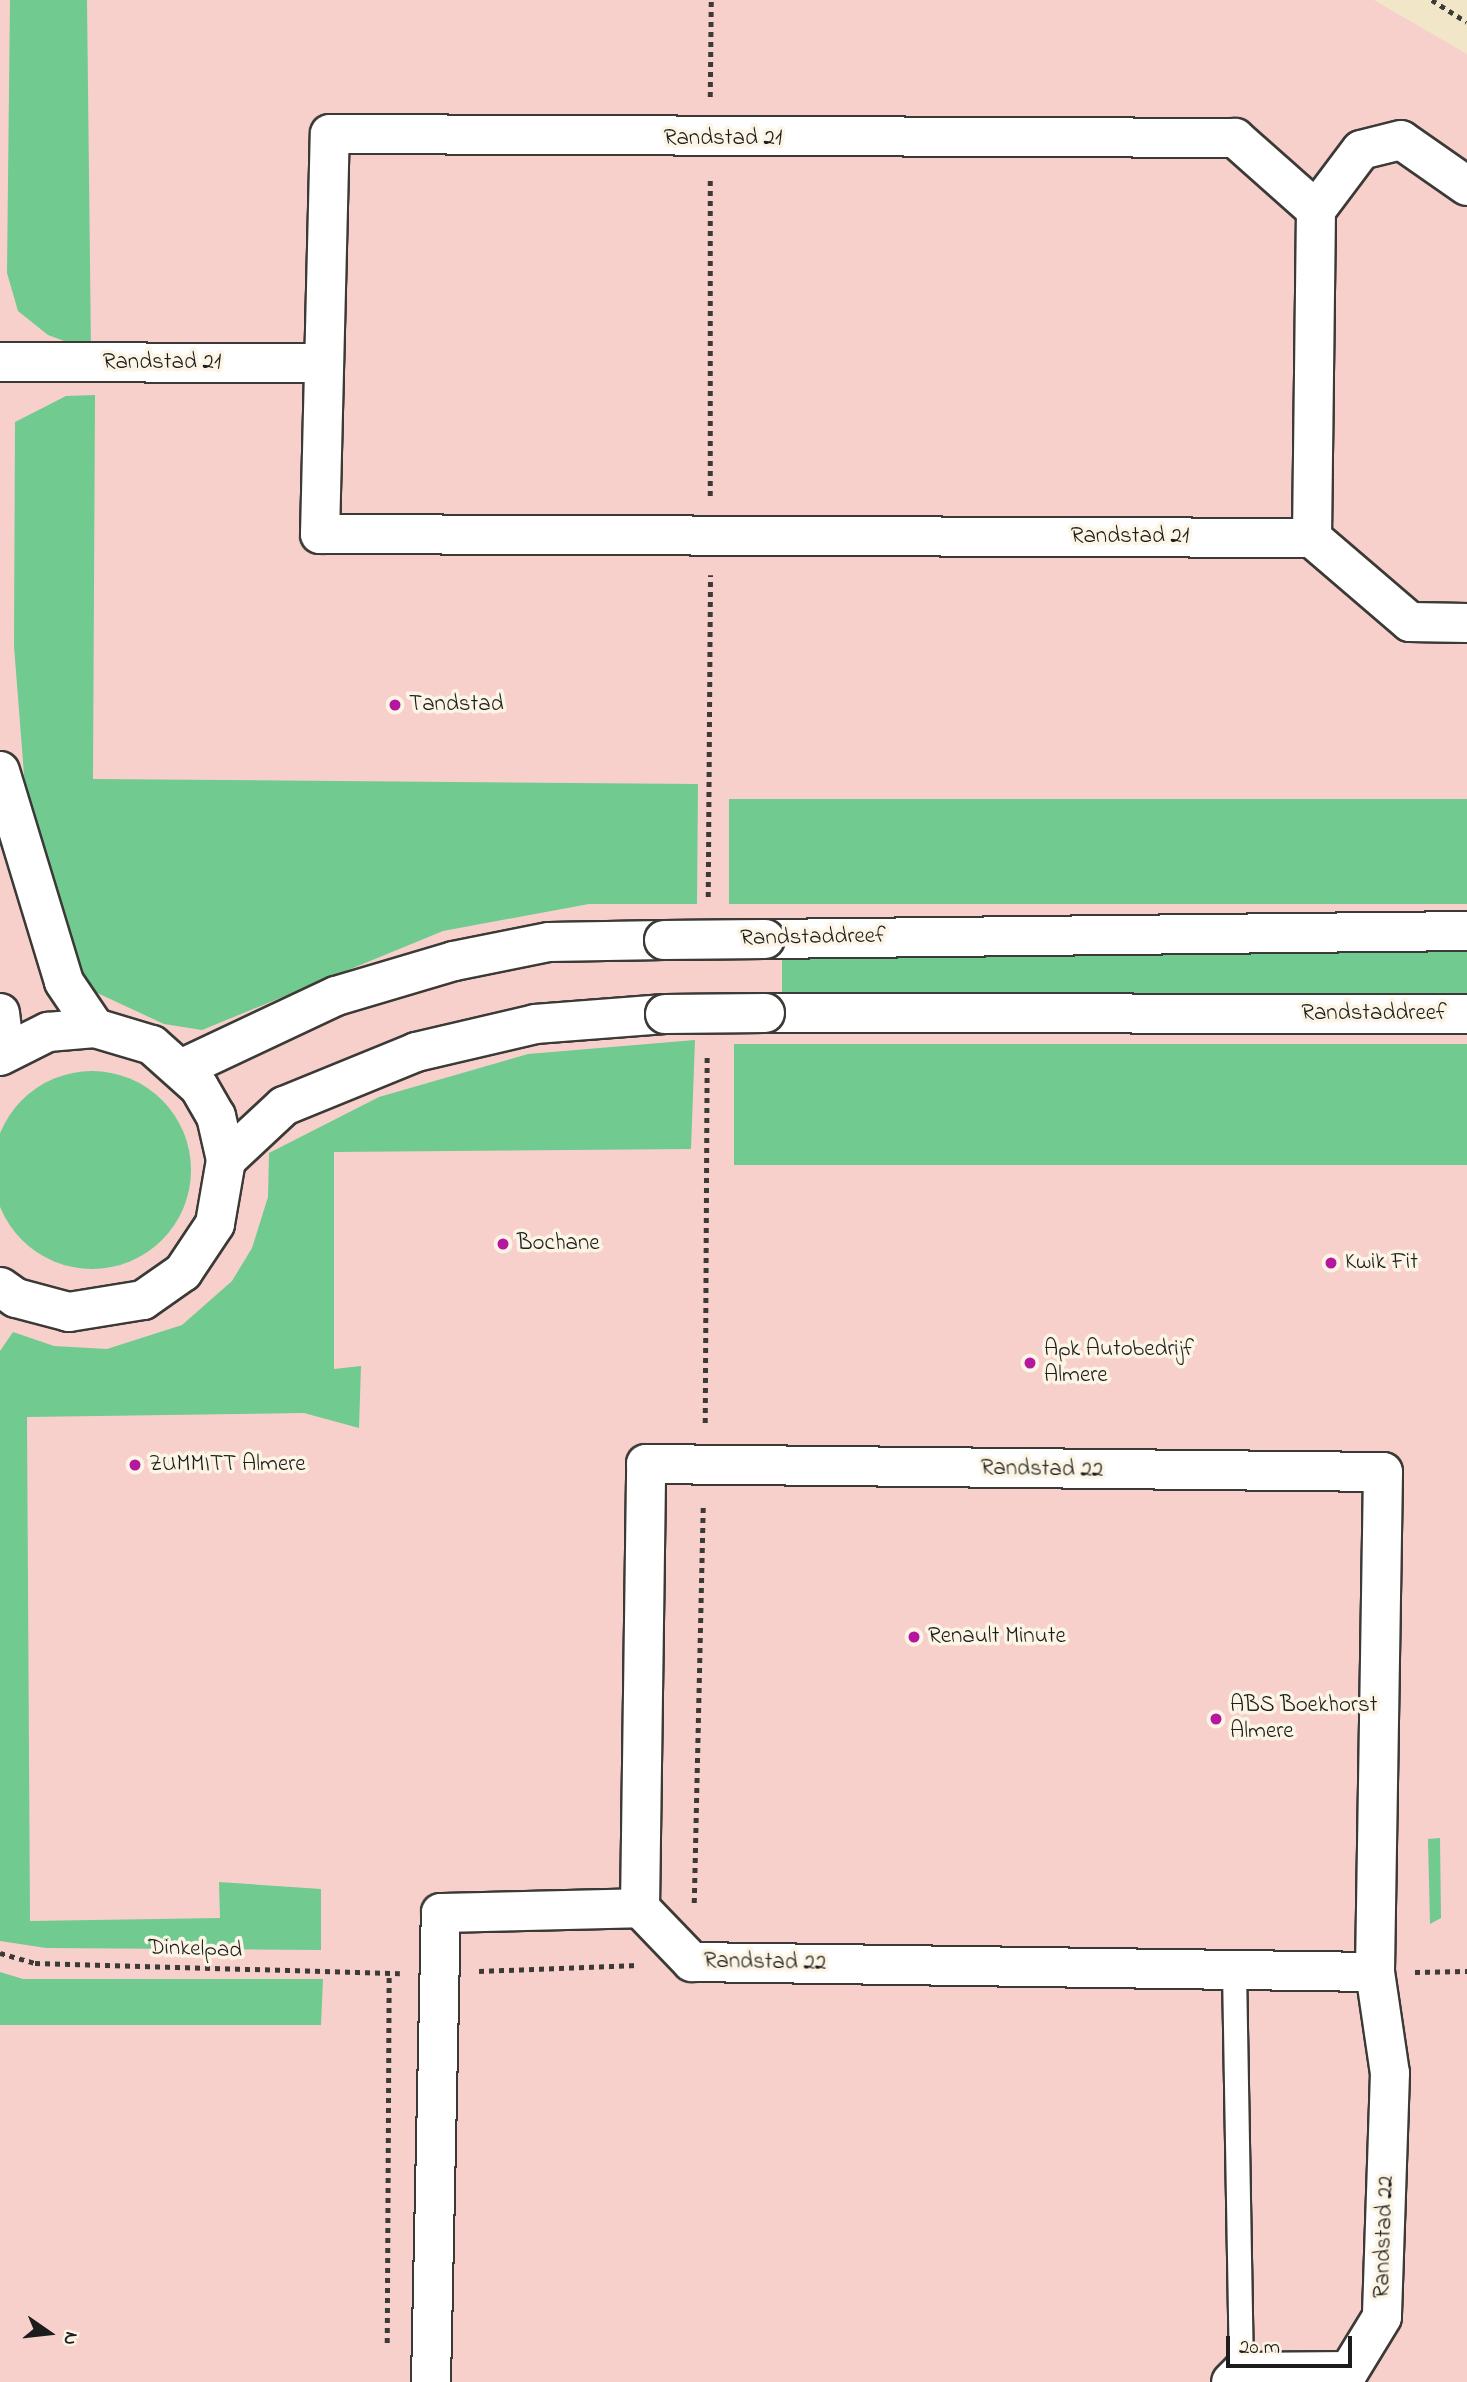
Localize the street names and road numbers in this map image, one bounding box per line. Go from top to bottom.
street label: Randstad 21 [664,125,782,153]
street label: Randstad 21 [103,349,221,377]
street label: Randstad 21 [1071,523,1189,551]
street label: Randstaddreef [740,923,886,953]
street label: Randstaddreef [1301,1000,1447,1028]
street label: Randstad 22 [980,1455,1104,1485]
street label: Dinkelpad [147,1935,243,1965]
street label: Randstad 22 [703,1948,827,1978]
street label: Randstad 22 [1369,2175,1401,2299]

